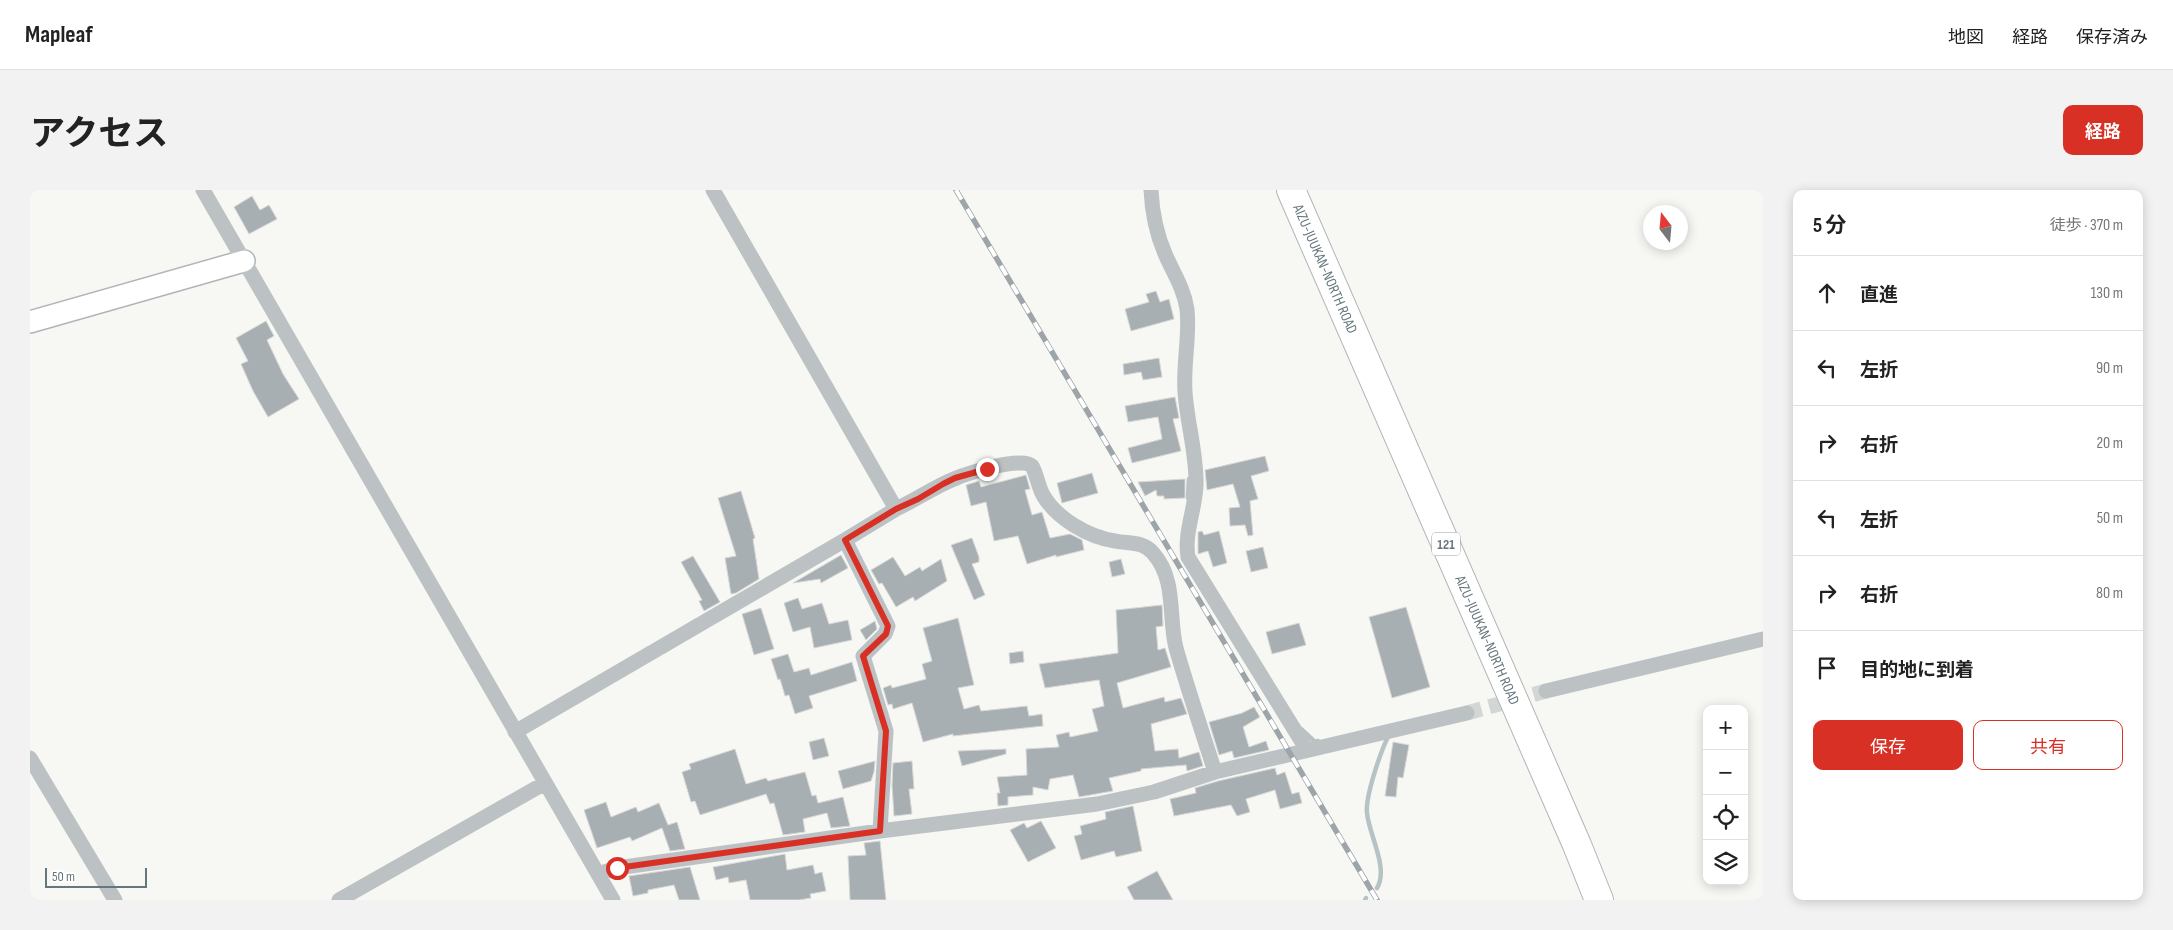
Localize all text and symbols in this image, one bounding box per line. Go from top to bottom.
text: Mapleaf [25,20,93,49]
text: 地図 [1948,27,1984,48]
text: 経路 [2012,27,2048,48]
text: 保存済み [2076,27,2148,48]
button: 経路 [2063,105,2143,155]
text: アクセス [30,113,168,156]
street label: AIZU-JUUKAN-NORTH ROAD [1288,200,1362,336]
north arrow [1643,205,1688,250]
text: 5 分 [1813,213,1847,238]
text: 徒歩 · 370 m [2050,216,2123,235]
icon: ahead [1813,279,1841,307]
text: 直進 [1860,284,1898,307]
text: 130 m [2091,284,2123,303]
icon: left [1813,354,1841,382]
text: 左折 [1860,359,1898,382]
text: 90 m [2096,359,2123,378]
icon: right [1813,429,1841,457]
text: 右折 [1860,434,1898,457]
text: 20 m [2096,434,2123,453]
route end [976,458,999,481]
icon: left [1813,504,1841,532]
text: 左折 [1860,509,1898,532]
text: 50 m [2097,509,2123,528]
road number: 121 [1432,532,1460,556]
street label: AIZU-JUUKAN-NORTH ROAD [1451,571,1524,708]
icon: right [1813,579,1841,607]
text: 右折 [1860,584,1898,607]
text: 80 m [2096,584,2123,603]
icon: arrive [1813,654,1841,682]
text: 目的地に到着 [1860,659,1974,682]
map controls [1703,705,1748,885]
button: + [1703,705,1748,750]
button: 保存 [1813,720,1963,770]
button: 共有 [1973,720,2123,770]
button: − [1703,750,1748,795]
button: locate [1703,795,1748,840]
button: layers [1703,840,1748,885]
route start [606,857,629,880]
scale bar [45,865,148,888]
text: 50 m [52,868,75,885]

